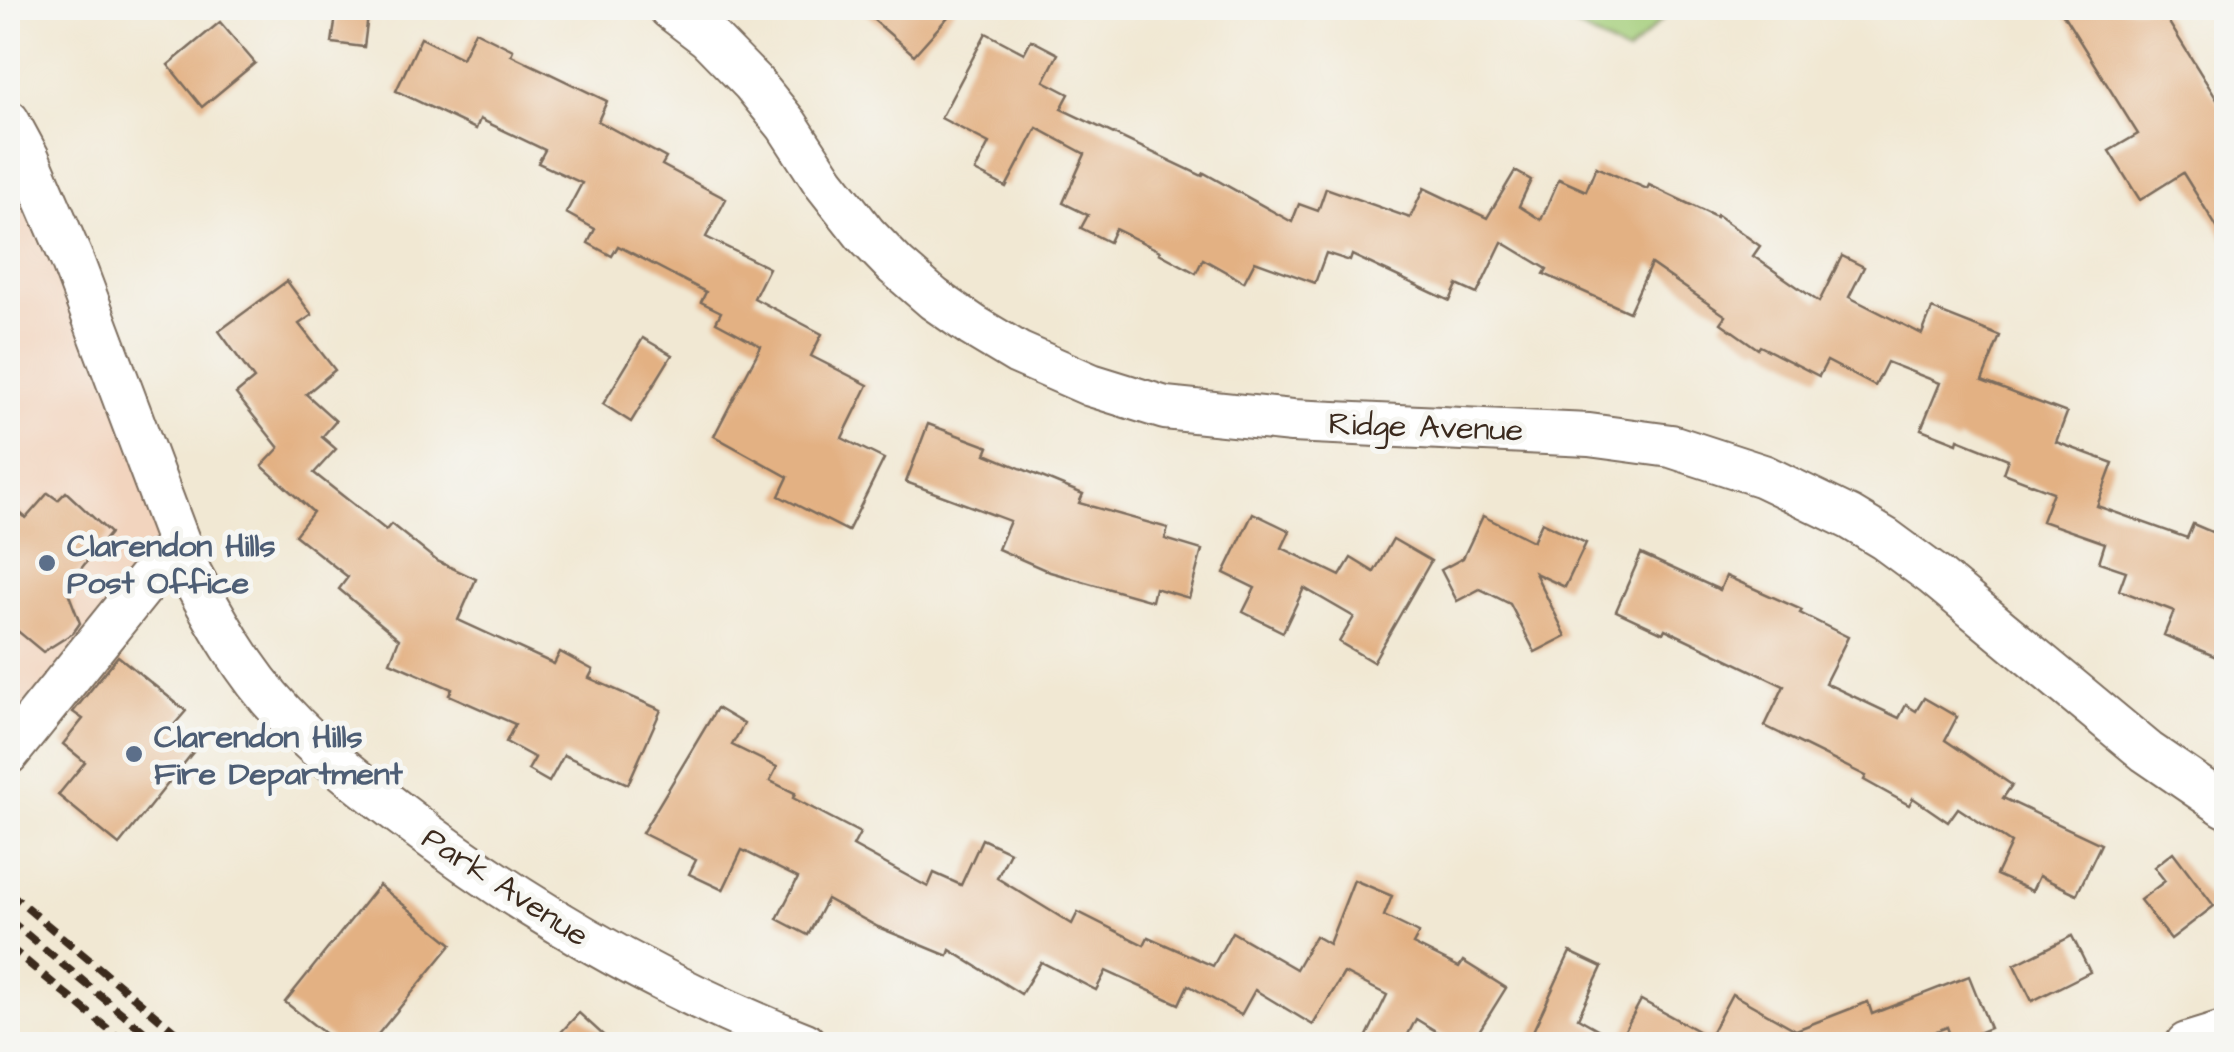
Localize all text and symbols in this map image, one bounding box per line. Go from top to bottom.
street label: Ridge Avenue [1328,402,1524,453]
place label: Clarendon Hills Post Office [67,524,276,606]
marker: Clarendon Hills Post Office [36,552,58,574]
place label: Clarendon Hills Fire Department [154,715,404,797]
marker: Clarendon Hills Fire Department [123,743,145,765]
street label: Park Avenue [413,816,597,958]

